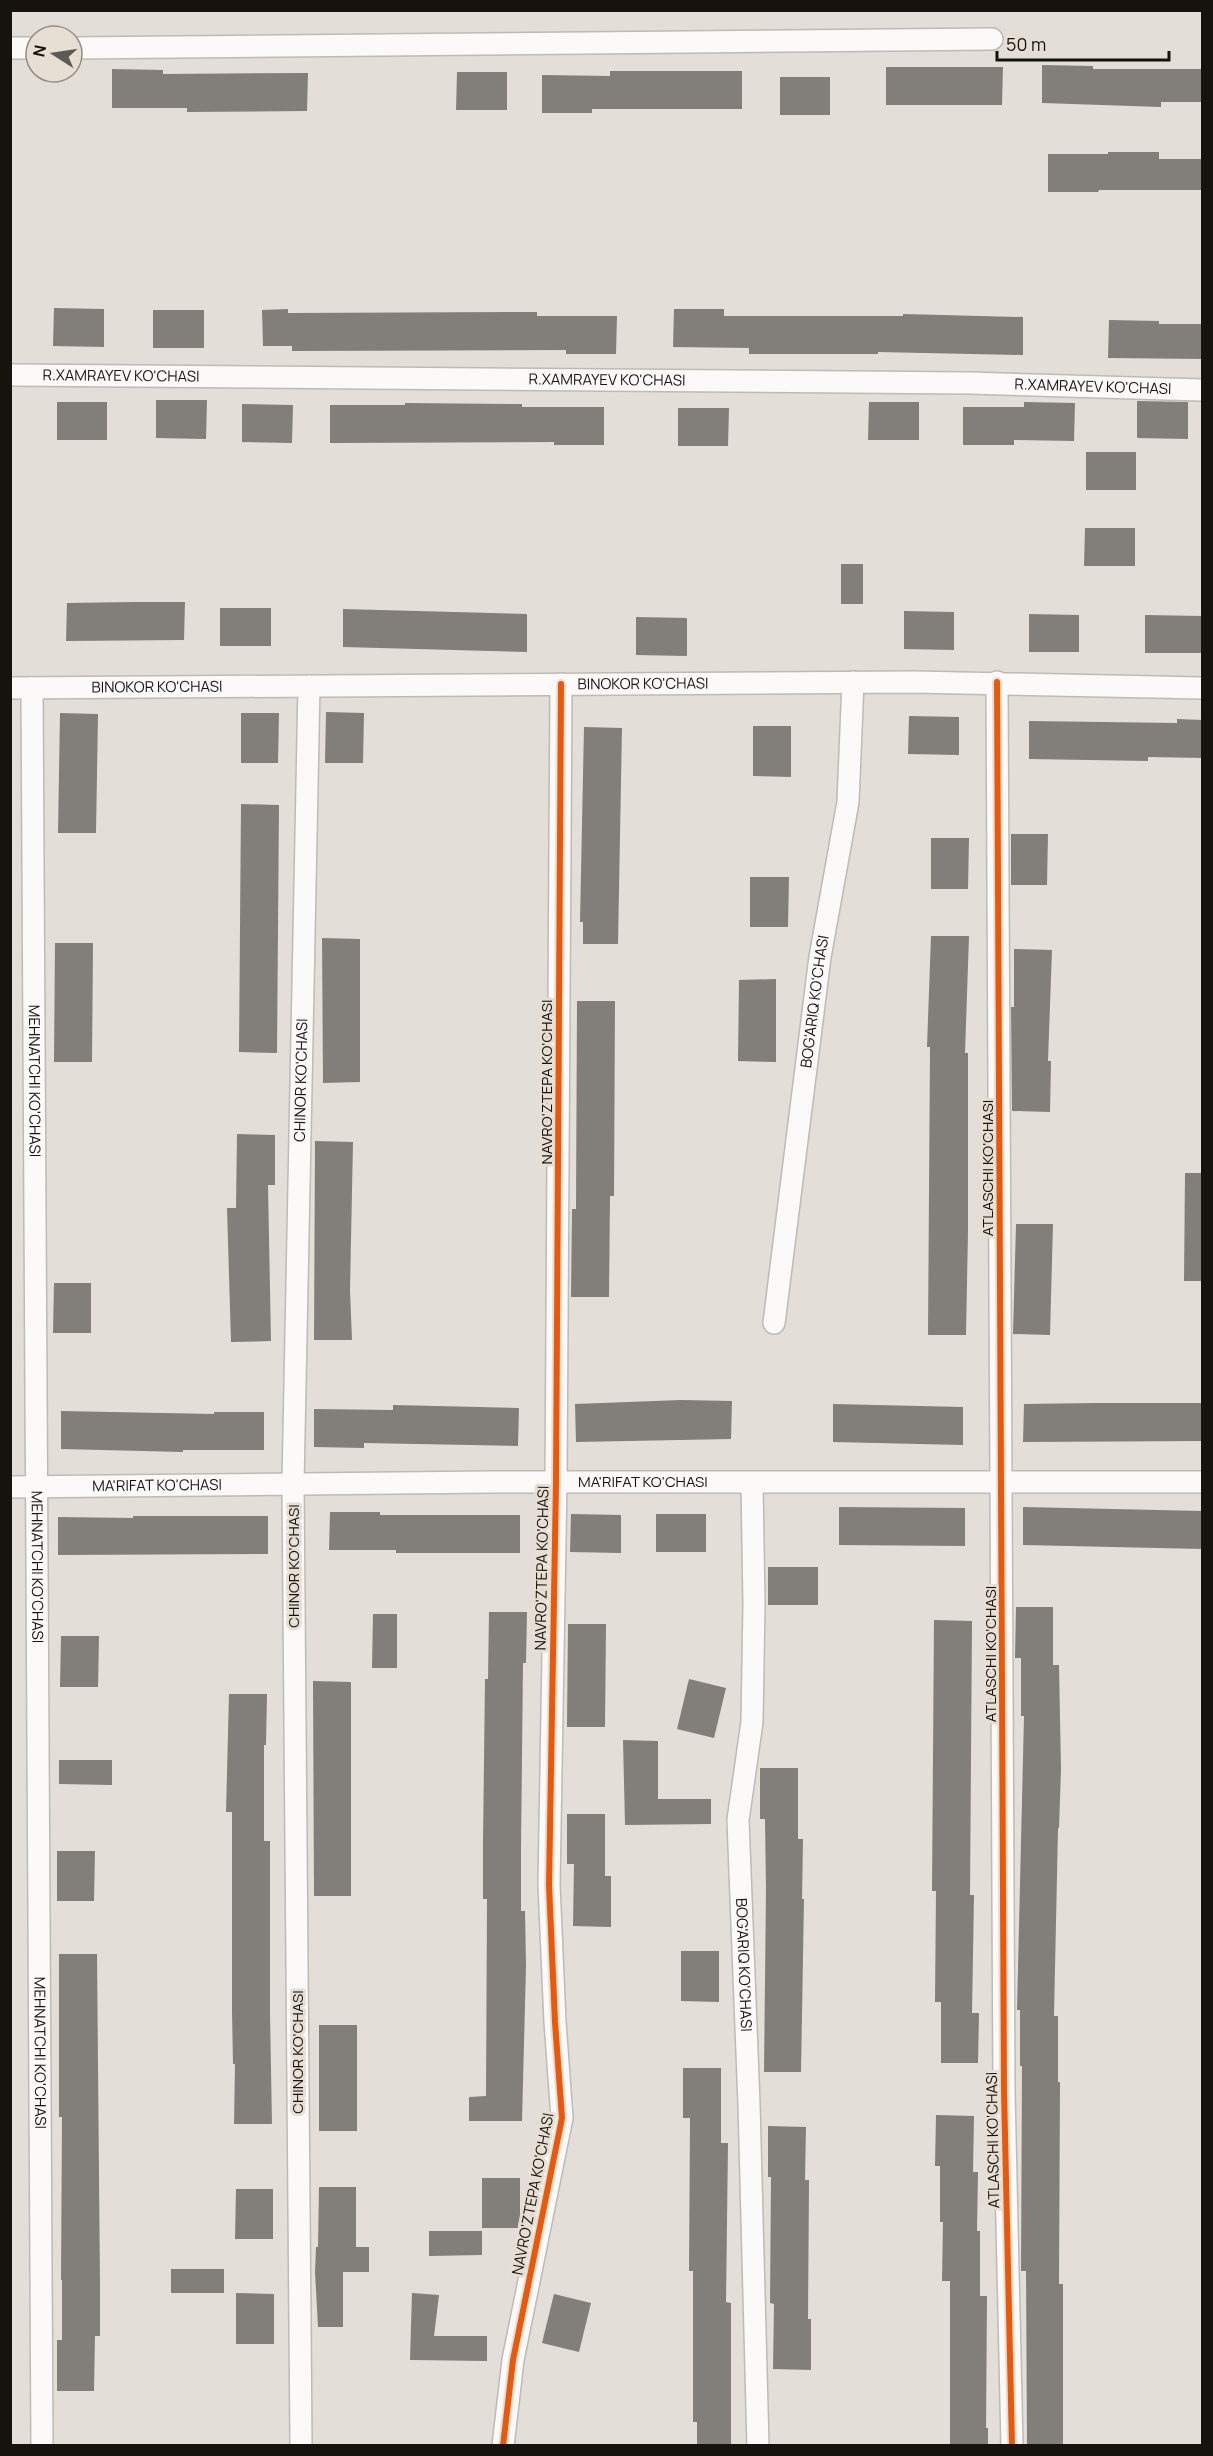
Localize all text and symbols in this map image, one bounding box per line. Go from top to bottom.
north arrow [24,24,84,84]
scale bar [997,24,1170,62]
text: 50 m [1006,32,1046,56]
text: N [27,43,51,59]
street label: R.XAMRAYEV KO'CHASI [42,364,200,387]
street label: R.XAMRAYEV KO'CHASI [528,368,686,391]
street label: R.XAMRAYEV KO'CHASI [1014,373,1172,399]
street label: BINOKOR KO'CHASI [577,672,709,694]
street label: BINOKOR KO'CHASI [91,676,223,697]
street label: BOG'ARIQ KO'CHASI [795,933,834,1069]
street label: NAVRO'ZTEPA KO'CHASI [536,1000,557,1164]
street label: MEHNATCHI KO'CHASI [24,1005,46,1157]
street label: CHINOR KO'CHASI [289,1018,312,1142]
street label: ATLASCHI KO'CHASI [977,1100,998,1236]
street label: MA'RIFAT KO'CHASI [578,1471,708,1492]
street label: MA'RIFAT KO'CHASI [92,1474,222,1496]
street label: NAVRO'ZTEPA KO'CHASI [530,1485,553,1651]
street label: MEHNATCHI KO'CHASI [27,1491,48,1643]
street label: CHINOR KO'CHASI [283,1504,304,1628]
street label: ATLASCHI KO'CHASI [980,1586,1001,1722]
street label: BOG'ARIQ KO'CHASI [731,1898,757,2032]
street label: MEHNATCHI KO'CHASI [29,1977,51,2129]
street label: CHINOR KO'CHASI [287,1990,308,2114]
street label: ATLASCHI KO'CHASI [981,2072,1004,2208]
street label: NAVRO'ZTEPA KO'CHASI [506,2111,559,2277]

